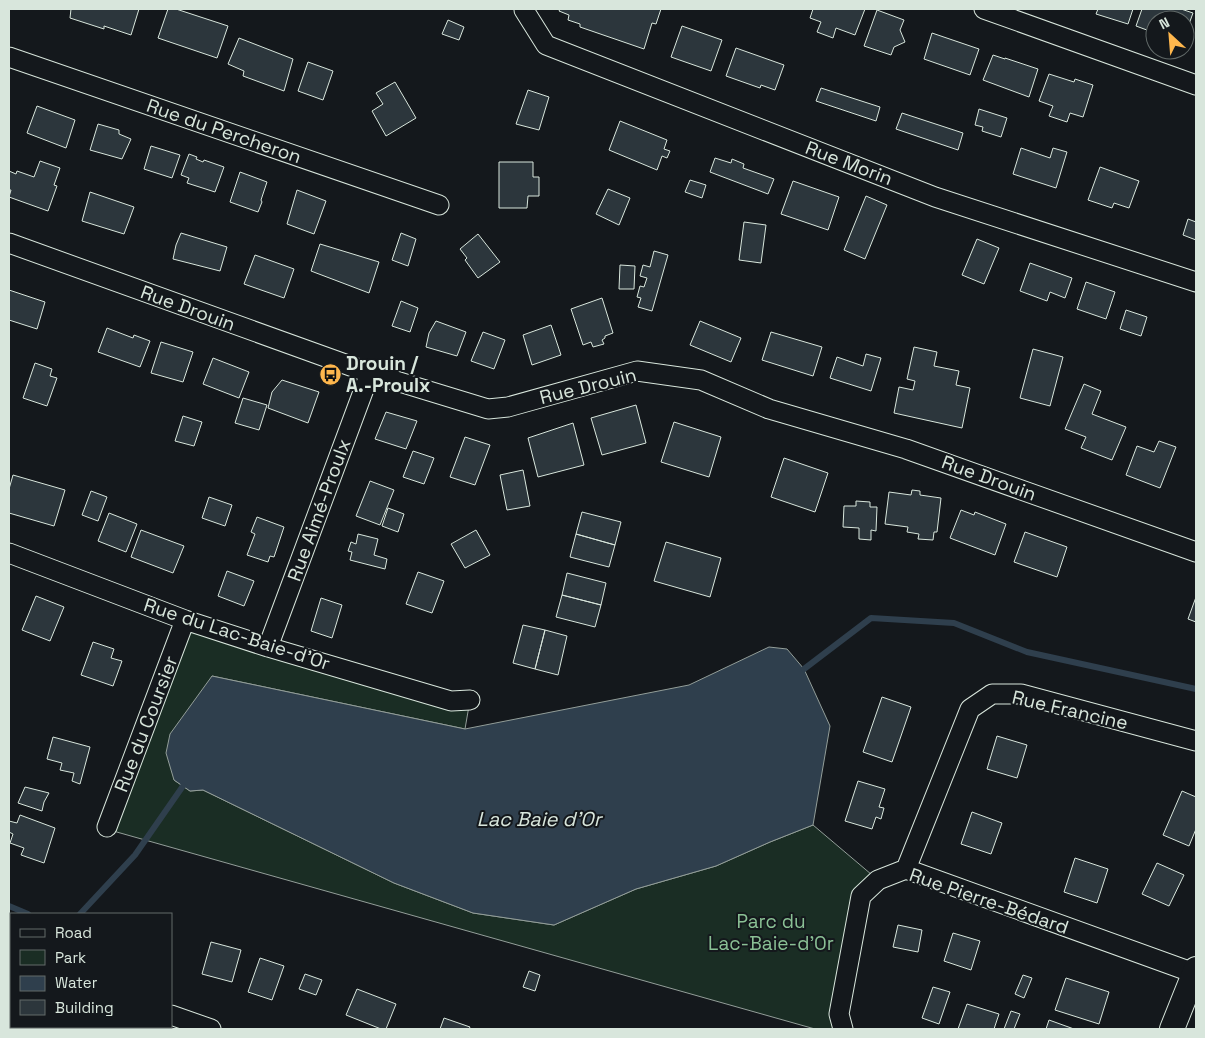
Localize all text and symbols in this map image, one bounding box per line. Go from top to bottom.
north arrow [1145,10,1195,60]
text: N [1156,13,1172,33]
street label: Rue du Percheron [143,93,305,169]
street label: Rue Morin [802,135,896,191]
street label: Rue Drouin [137,279,239,337]
place label: Drouin / A.-Proulx [346,351,430,398]
bus stop icon: Drouin / A.-Proulx [318,362,342,386]
street label: Rue Drouin [537,362,639,410]
street label: Rue Aimé-Proulx [282,435,356,585]
street label: Rue Drouin [938,449,1040,507]
street label: Rue du Lac-Baie-d'Or [141,592,333,676]
street label: Rue du Coursier [109,652,183,796]
street label: Rue Francine [1010,685,1130,735]
water label: Lac Baie d'Or [477,806,604,832]
street label: Rue Pierre-Bédard [906,862,1072,940]
park label: Parc du Lac-Baie-d'Or [708,909,834,956]
legend [10,913,172,1028]
text: Road [55,923,92,942]
text: Park [55,948,86,967]
text: Water [55,973,98,992]
text: Building [55,998,114,1017]

